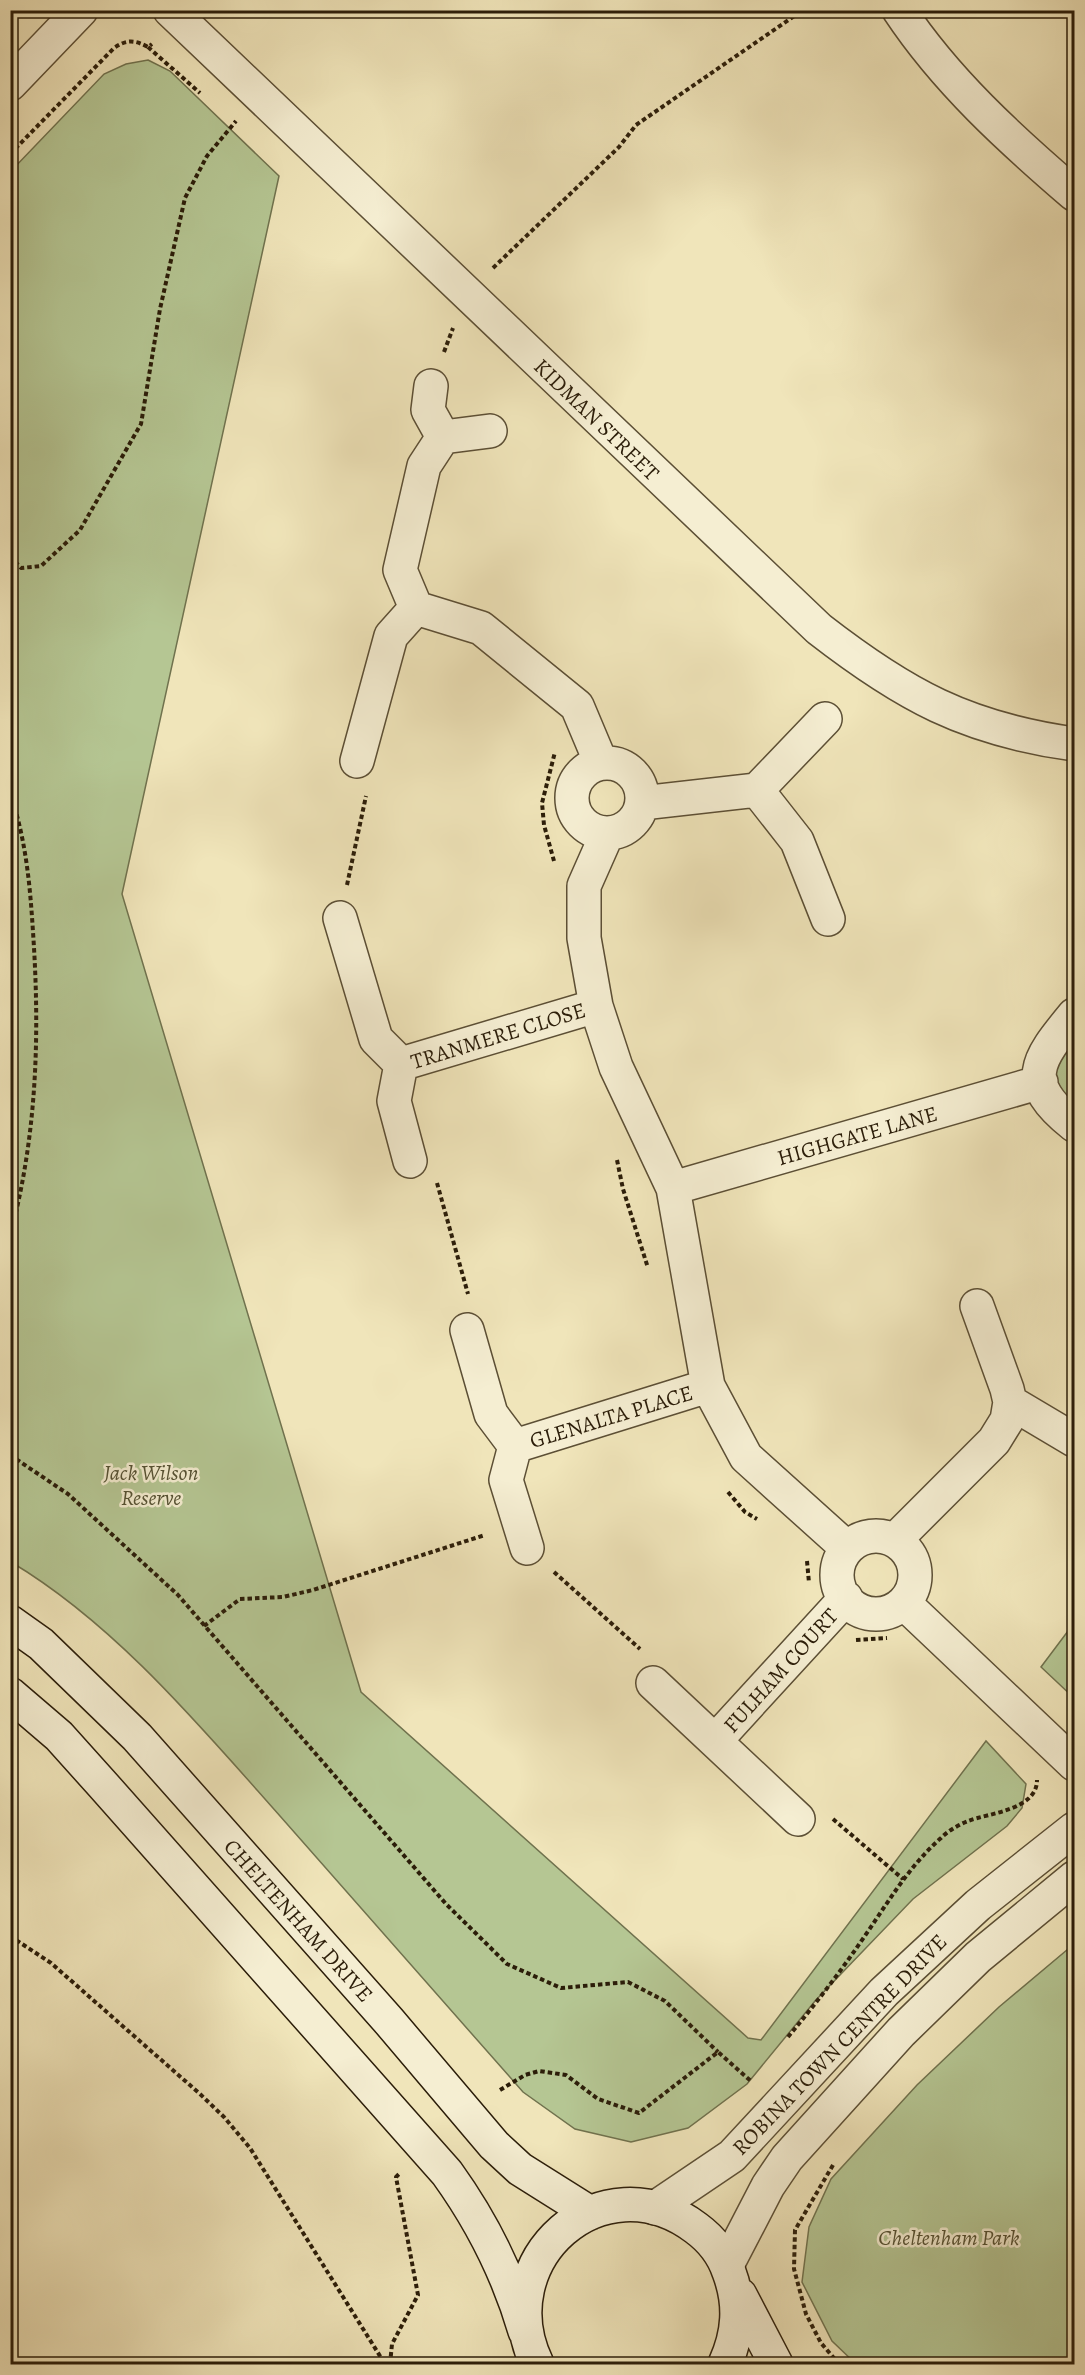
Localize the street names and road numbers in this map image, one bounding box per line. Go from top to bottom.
street label: KIDMAN STREET [527,352,666,487]
street label: TRANMERE CLOSE [407,995,589,1077]
street label: HIGHGATE LANE [774,1099,941,1173]
street label: GLENALTA PLACE [526,1378,696,1456]
street label: FULHAM COURT [717,1602,845,1740]
street label: CHELTENHAM DRIVE [217,1833,380,2009]
street label: ROBINA TOWN CENTRE DRIVE [726,1927,954,2162]

